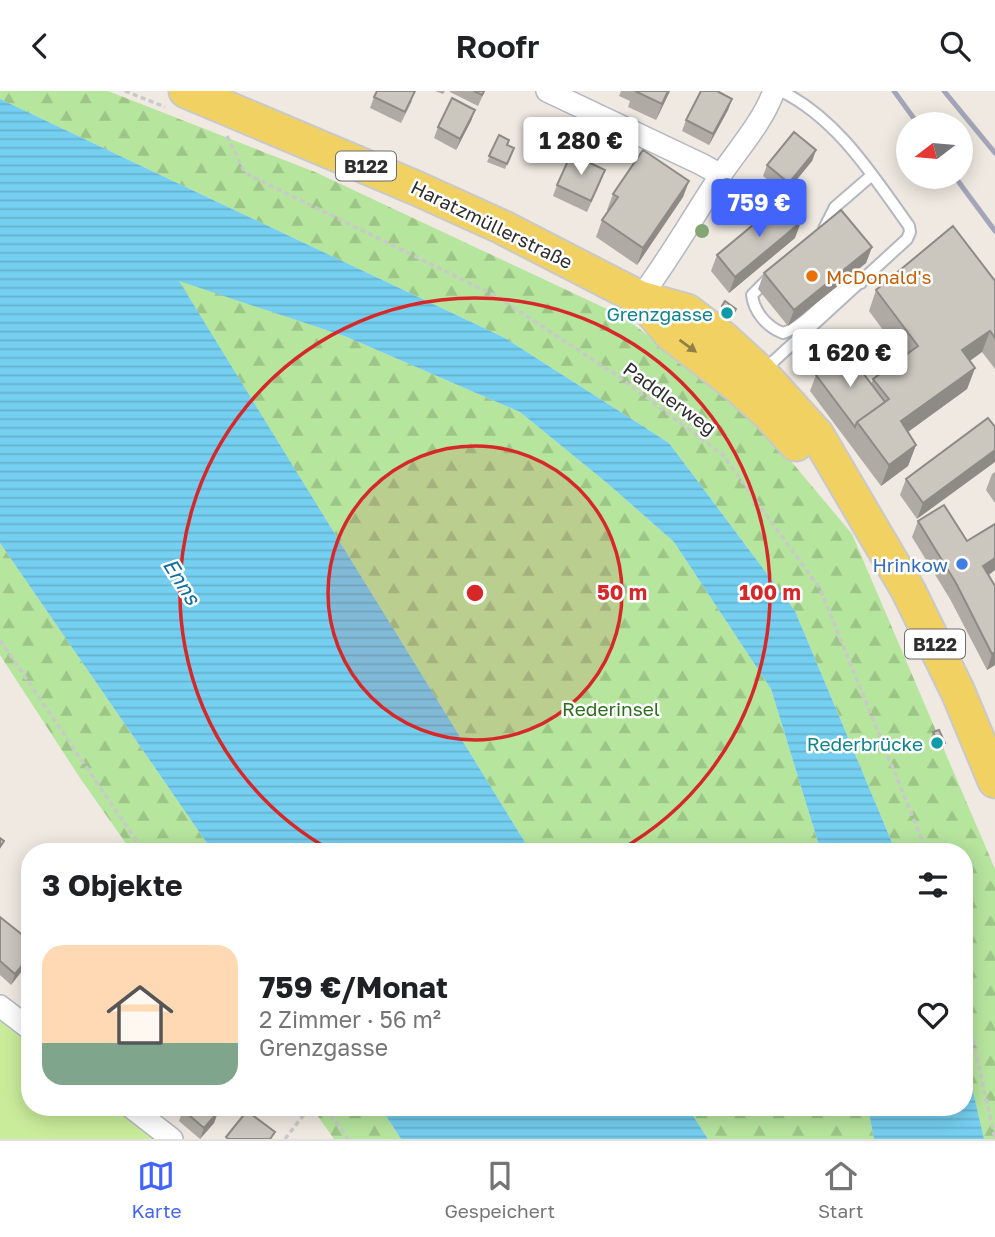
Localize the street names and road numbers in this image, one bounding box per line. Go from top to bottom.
road number: B122 [336,151,396,181]
street label: Haratzmüllerstraße [407,175,577,273]
street label: Paddlerweg [619,357,721,439]
road number: B122 [905,629,965,659]

